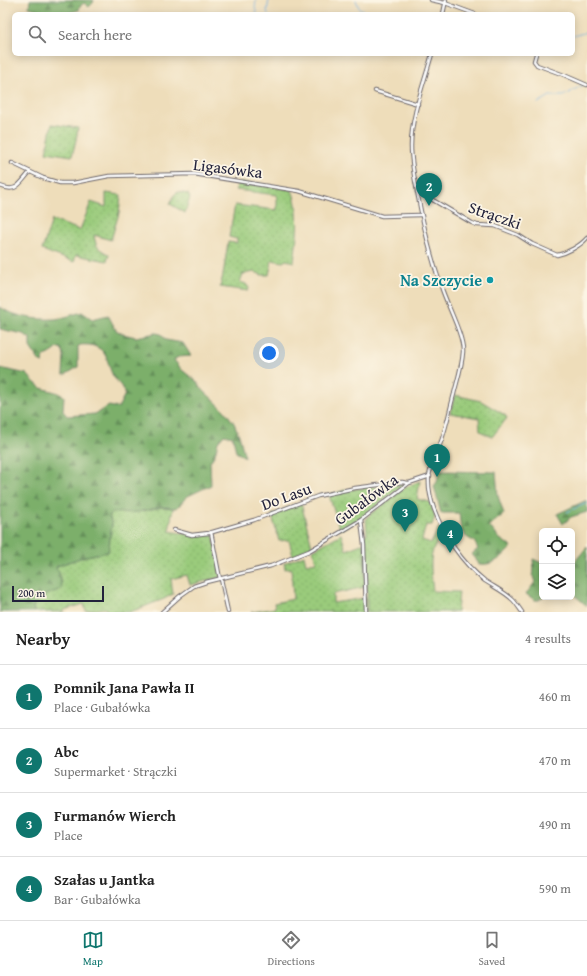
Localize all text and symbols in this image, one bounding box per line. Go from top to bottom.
search box [12,12,575,56]
icon: search [26,23,48,45]
text: Search here [58,24,132,45]
street label: Ligasówka [192,152,264,184]
pin: 2 [416,173,442,206]
street label: Strączki [465,195,525,235]
place label: Na Szczycie [400,268,482,292]
marker: Na Szczycie [485,275,495,285]
your location [259,343,279,363]
pin: 1 [424,444,450,477]
street label: Gubałówka [329,467,403,530]
street label: Do Lasu [258,476,315,516]
pin: 3 [392,499,418,532]
pin: 4 [437,520,463,553]
map controls [539,528,575,600]
button: locate [539,528,575,564]
button: layers [539,564,575,600]
scale bar [12,584,104,603]
text: 200 m [18,585,45,601]
text: Nearby [16,626,70,651]
text: 4 results [525,629,571,648]
text: Pomnik Jana Pawła II [54,677,195,698]
text: 1 [26,687,32,706]
text: 460 m [539,687,571,706]
text: Place · Gubałówka [54,698,151,717]
text: Abc [54,741,79,762]
text: 2 [26,751,32,770]
text: 470 m [539,751,571,770]
text: Supermarket · Strączki [54,762,177,781]
text: Furmanów Wierch [54,805,176,826]
text: 3 [26,815,32,834]
text: 490 m [539,815,571,834]
text: Place [54,826,83,845]
text: Szałas u Jantka [54,869,155,890]
text: 4 [26,879,32,898]
text: 590 m [539,879,571,898]
text: Bar · Gubałówka [54,890,141,909]
tab: Map [82,929,104,969]
tab: Directions [268,929,315,969]
tab: Saved [478,929,505,969]

